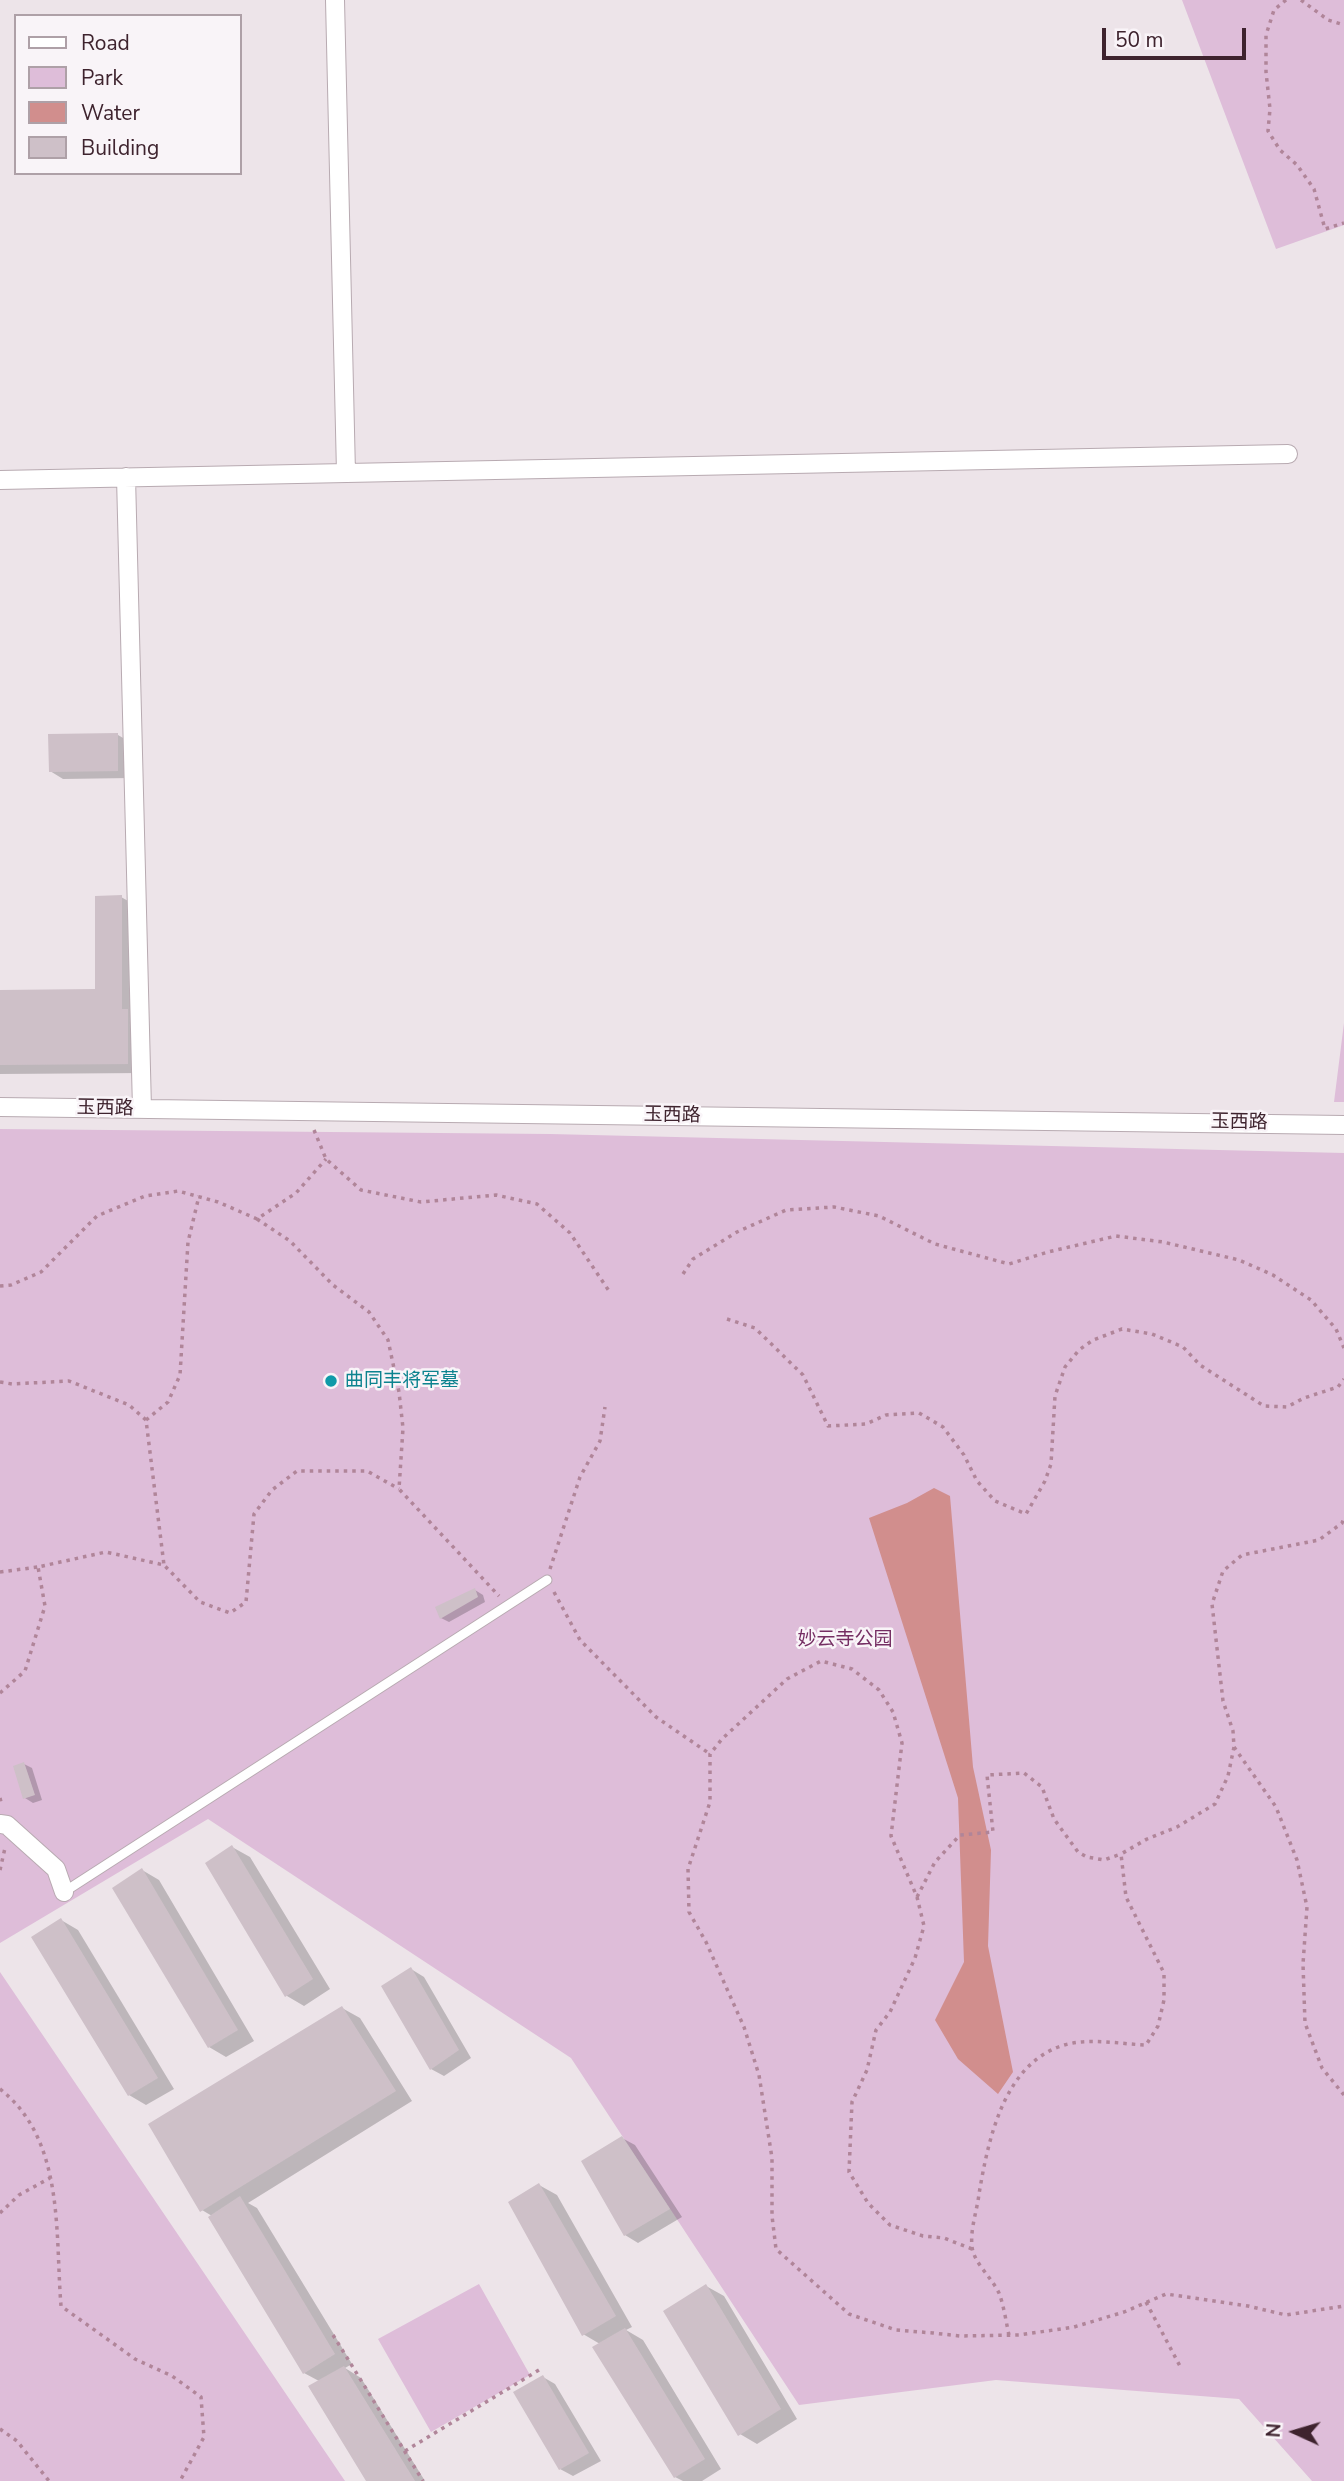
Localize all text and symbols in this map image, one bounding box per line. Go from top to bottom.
legend [14,14,242,175]
scale bar [1106,14,1250,58]
text: 50 m [1115,26,1164,54]
text: Road [81,29,130,57]
text: Park [81,64,123,92]
text: Water [81,99,140,127]
text: Building [81,134,159,162]
street label: 玉西路 [76,1097,134,1121]
street label: 玉西路 [643,1104,701,1128]
street label: 玉西路 [1210,1111,1268,1135]
place label: 曲同丰将军墓 [345,1370,459,1392]
marker: 曲同丰将军墓 [323,1373,339,1389]
park label: 妙云寺公园 [798,1629,892,1651]
north arrow [1260,2397,1330,2467]
text: N [1261,2423,1288,2439]

